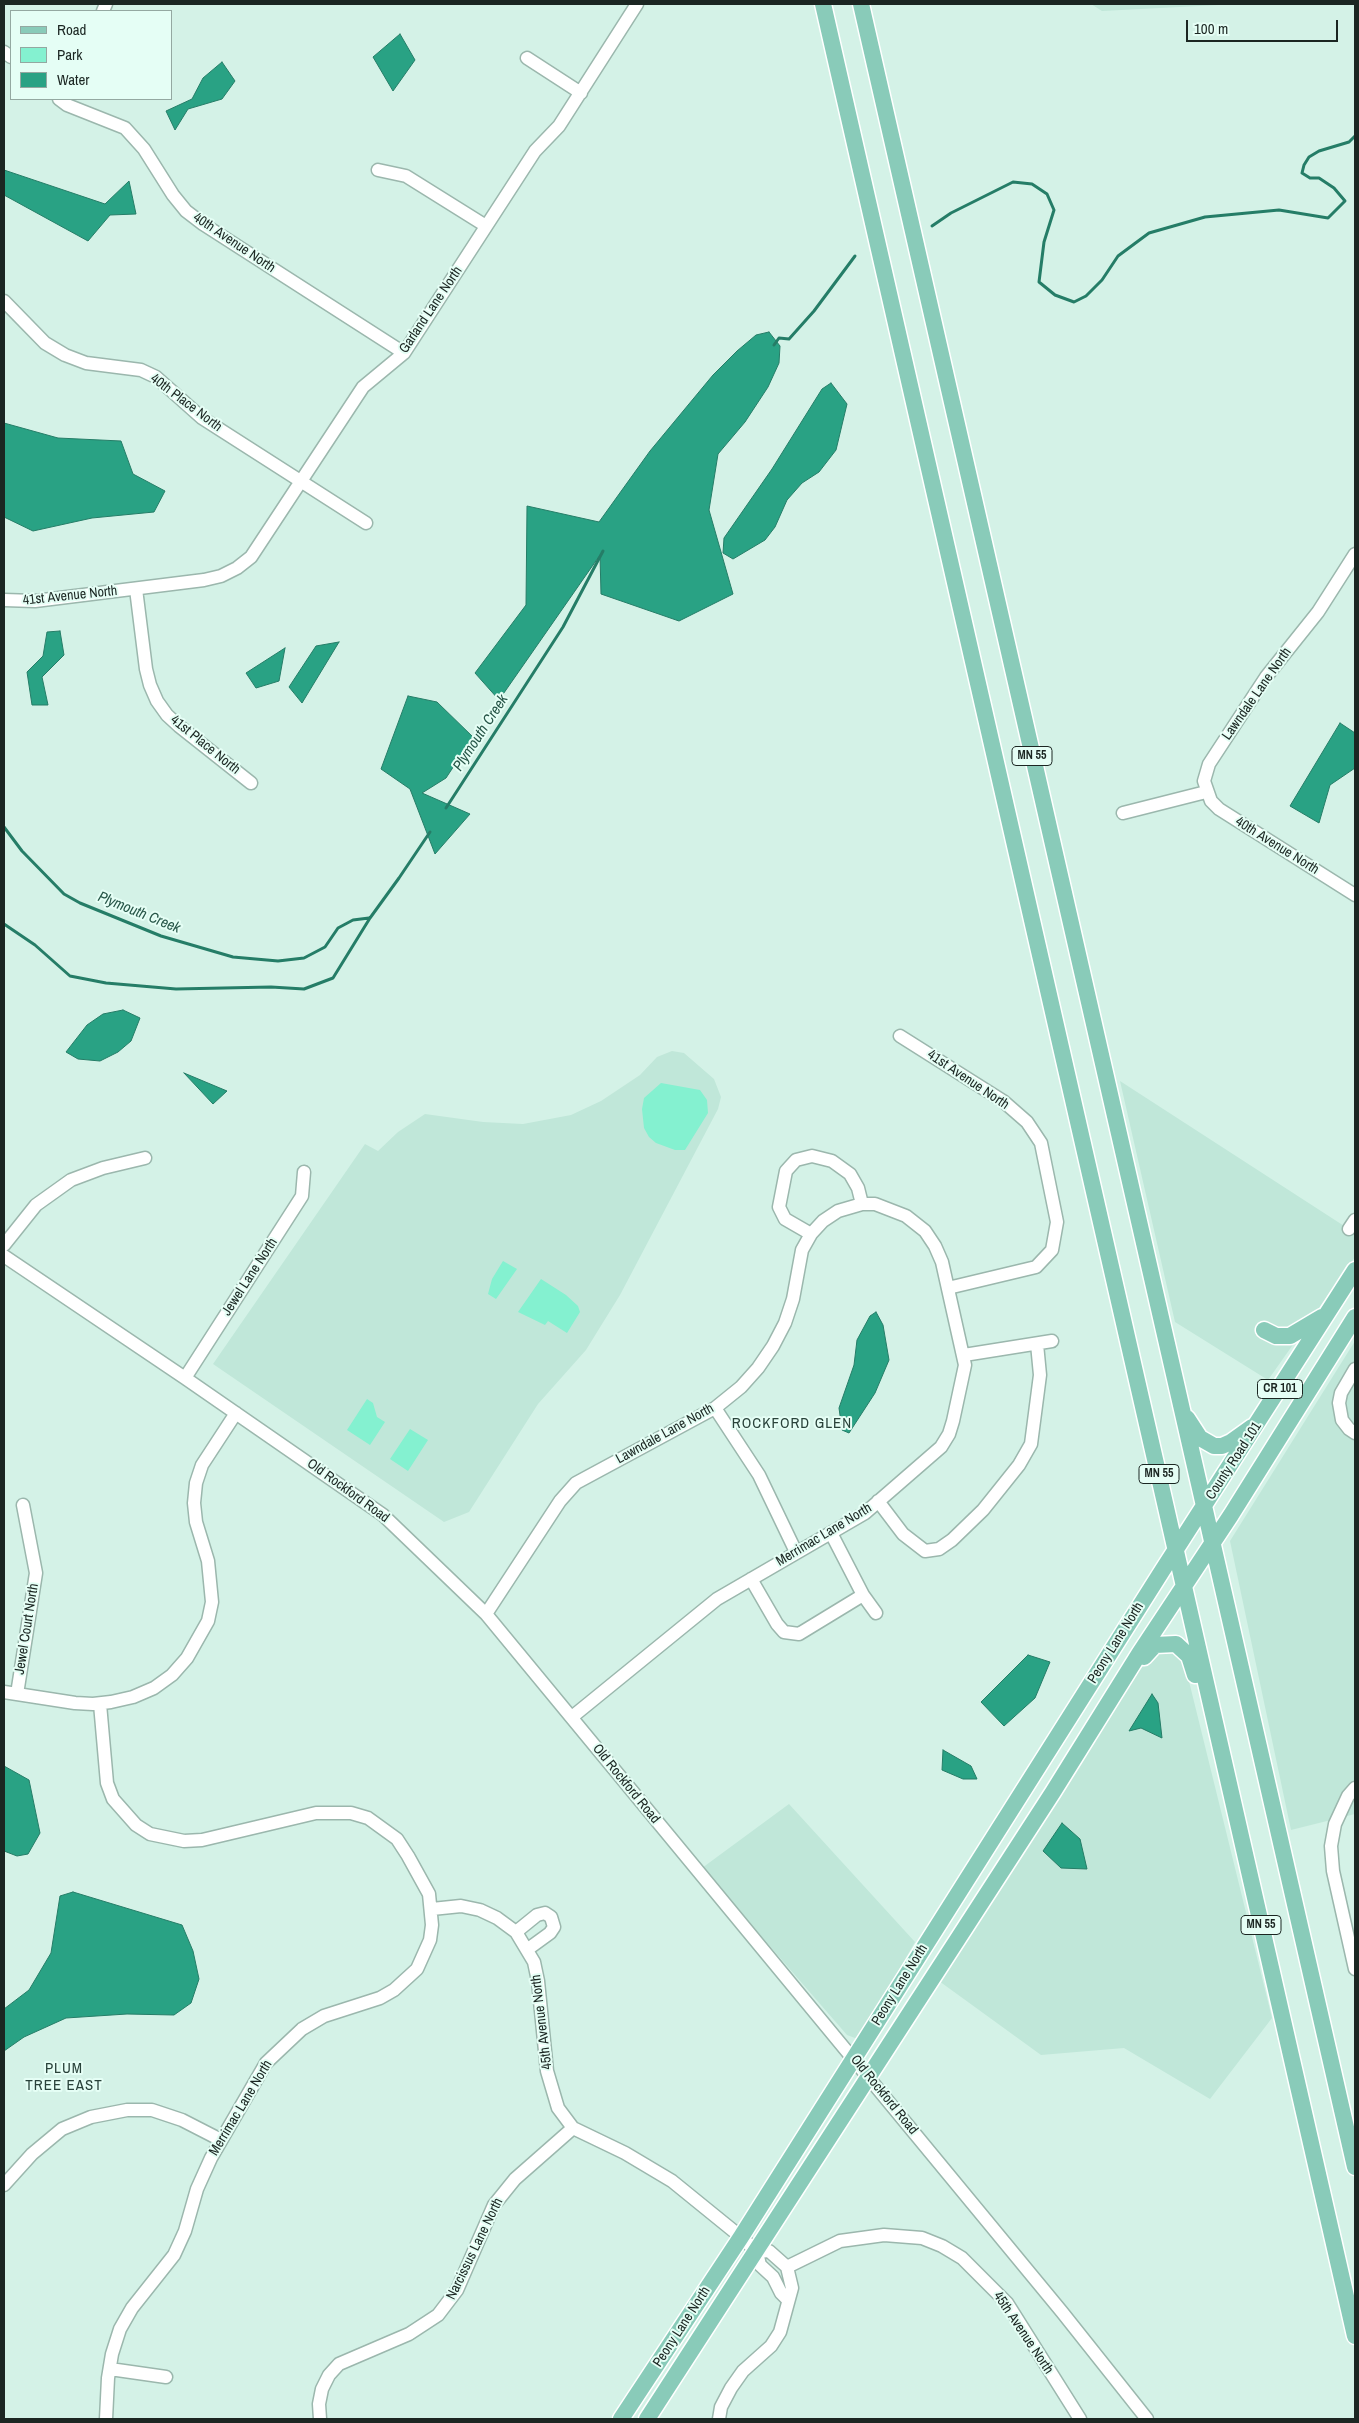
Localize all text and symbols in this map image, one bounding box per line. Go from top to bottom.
legend [10,10,172,100]
scale bar [1189,10,1342,42]
text: 100 m [1194,18,1228,39]
text: Road [57,19,86,40]
text: Park [57,44,82,65]
text: Water [57,69,89,90]
street label: 40th Avenue North [190,209,278,277]
street label: Garland Lane North [396,264,466,356]
street label: 40th Place North [147,371,225,435]
street label: 41st Avenue North [22,583,118,609]
street label: Lawndale Lane North [1219,644,1295,744]
water label: Plymouth Creek [450,691,512,775]
street label: 41st Place North [167,712,243,778]
road number: MN 55 [1012,746,1052,766]
street label: 40th Avenue North [1232,814,1322,878]
water label: Plymouth Creek [95,888,183,938]
street label: 41st Avenue North [924,1047,1012,1113]
street label: Jewel Lane North [219,1235,281,1319]
road number: CR 101 [1258,1380,1302,1398]
street label: Lawndale Lane North [613,1400,717,1468]
district label: ROCKFORD GLEN [730,1415,854,1433]
street label: County Road 101 [1203,1419,1265,1503]
street label: Old Rockford Road [304,1456,392,1526]
road number: MN 55 [1139,1465,1179,1484]
street label: Merrimac Lane North [773,1500,875,1570]
street label: Jewel Court North [12,1582,42,1676]
street label: Peony Lane North [1084,1599,1148,1687]
street label: Old Rockford Road [589,1741,663,1827]
road number: MN 55 [1241,1916,1281,1934]
street label: Peony Lane North [868,1941,932,2029]
street label: 45th Avenue North [528,1974,556,2070]
street label: Old Rockford Road [847,2052,921,2138]
street label: Merrimac Lane North [206,2057,276,2159]
district label: PLUM TREE EAST [24,2060,104,2095]
street label: Narcissus Lane North [443,2195,507,2303]
street label: Peony Lane North [650,2284,714,2370]
street label: 45th Avenue North [989,2289,1057,2377]

